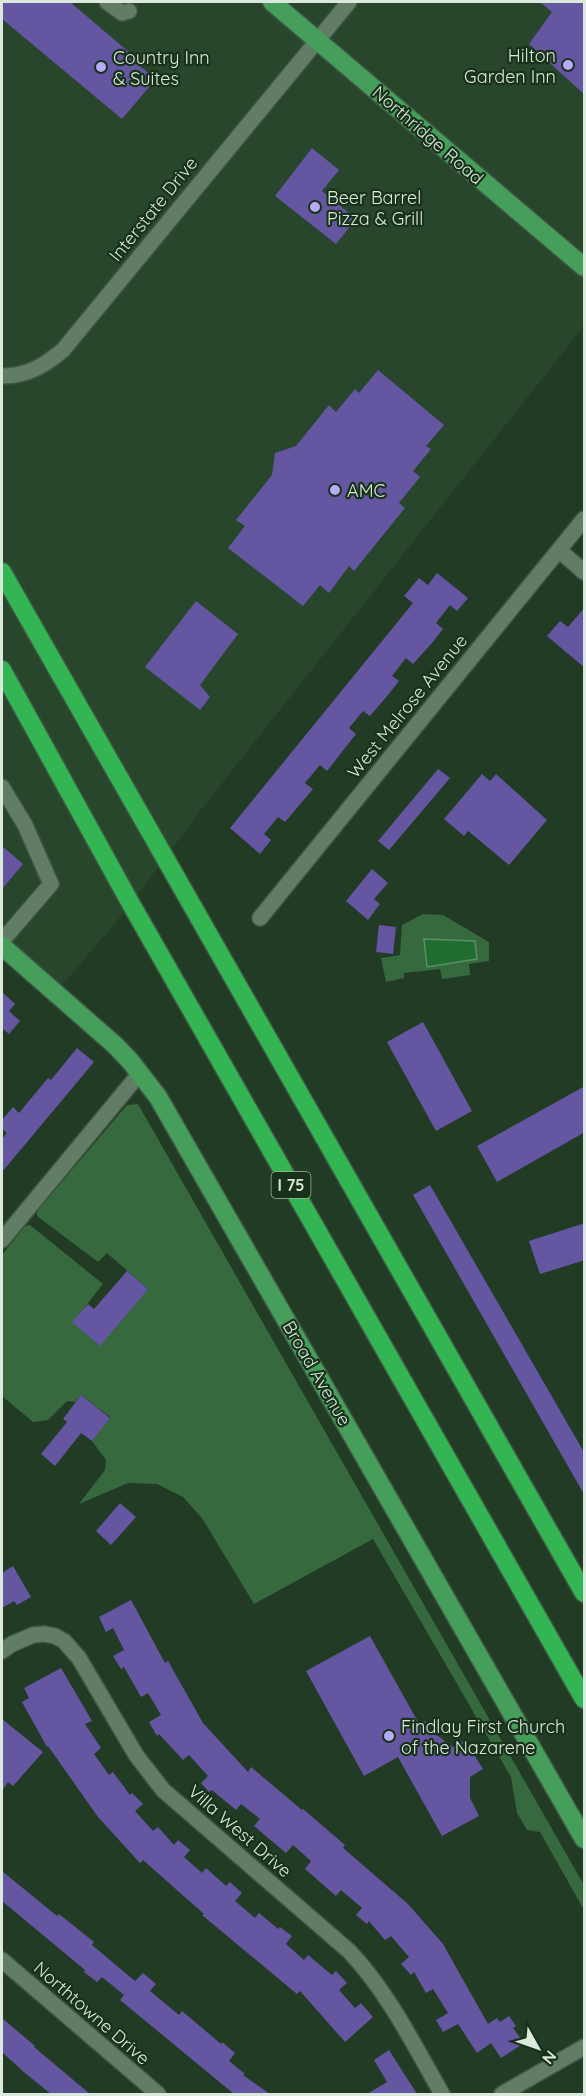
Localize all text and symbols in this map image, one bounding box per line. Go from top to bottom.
place label: Hilton Garden Inn [464,44,556,88]
place label: Country Inn & Suites [113,46,210,90]
marker: Hilton Garden Inn [561,58,575,72]
marker: Country Inn & Suites [94,60,108,74]
street label: Northridge Road [368,81,488,189]
street label: Interstate Drive [104,152,202,266]
place label: Beer Barrel Pizza & Grill [327,186,423,230]
marker: Beer Barrel Pizza & Grill [308,200,322,214]
place label: AMC [347,479,386,502]
marker: AMC [328,483,342,497]
street label: West Melrose Avenue [342,629,472,783]
road number: I 75 [272,1172,310,1198]
street label: Broad Avenue [278,1316,356,1430]
place label: Findlay First Church of the Nazarene [401,1715,565,1759]
marker: Findlay First Church of the Nazarene [382,1729,396,1743]
street label: Villa West Drive [183,1780,297,1882]
street label: Northtowne Drive [29,1956,155,2070]
north arrow [508,2018,568,2078]
text: N [538,2047,561,2069]

